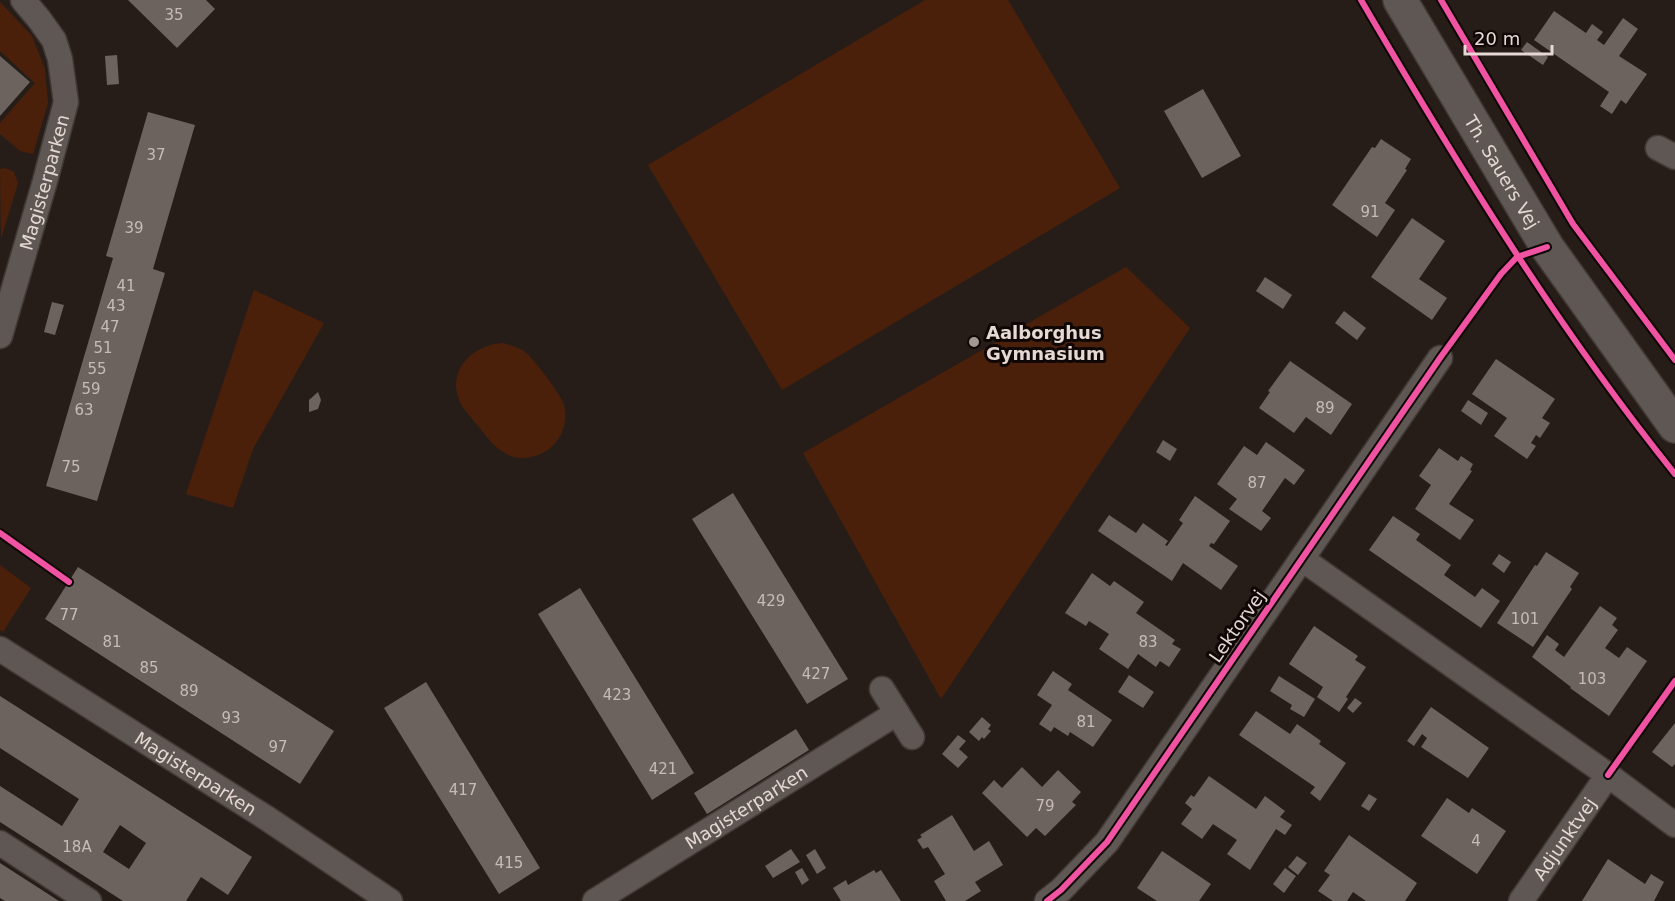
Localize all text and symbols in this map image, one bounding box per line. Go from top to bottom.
house number: 35 [164,6,184,24]
scale bar [1465,18,1552,56]
text: 20 m [1474,28,1520,49]
street label: Th. Sauers Vej [1460,110,1544,232]
street label: Magisterparken [15,112,73,253]
house number: 37 [146,146,166,164]
house number: 91 [1360,203,1380,221]
house number: 39 [124,219,144,237]
house number: 41 [116,277,136,295]
house number: 43 [106,297,126,315]
house number: 47 [100,318,120,336]
place label: Aalborghus Gymnasium [986,322,1105,364]
marker: Aalborghus Gymnasium [967,335,981,349]
house number: 51 [93,339,113,357]
house number: 55 [87,360,107,378]
house number: 59 [81,380,101,398]
house number: 89 [1315,399,1335,417]
house number: 63 [74,401,94,419]
house number: 75 [61,458,81,476]
house number: 87 [1247,474,1267,492]
street label: Lektorvej [1204,586,1270,666]
house number: 429 [757,592,785,610]
house number: 77 [59,606,79,624]
house number: 101 [1511,610,1539,628]
house number: 81 [102,633,122,651]
house number: 83 [1138,633,1158,651]
house number: 85 [139,659,159,677]
house number: 427 [802,665,830,683]
house number: 103 [1578,670,1606,688]
house number: 89 [179,682,199,700]
house number: 423 [603,686,631,704]
house number: 93 [221,709,241,727]
house number: 81 [1076,713,1096,731]
street label: Magisterparken [131,727,261,820]
house number: 97 [268,738,288,756]
house number: 421 [649,760,677,778]
street label: Magisterparken [681,761,811,853]
house number: 417 [449,781,477,799]
street label: Adjunktvej [1528,793,1600,884]
house number: 79 [1035,797,1055,815]
house number: 4 [1471,832,1481,850]
house number: 18A [62,838,92,856]
house number: 415 [495,854,523,872]

